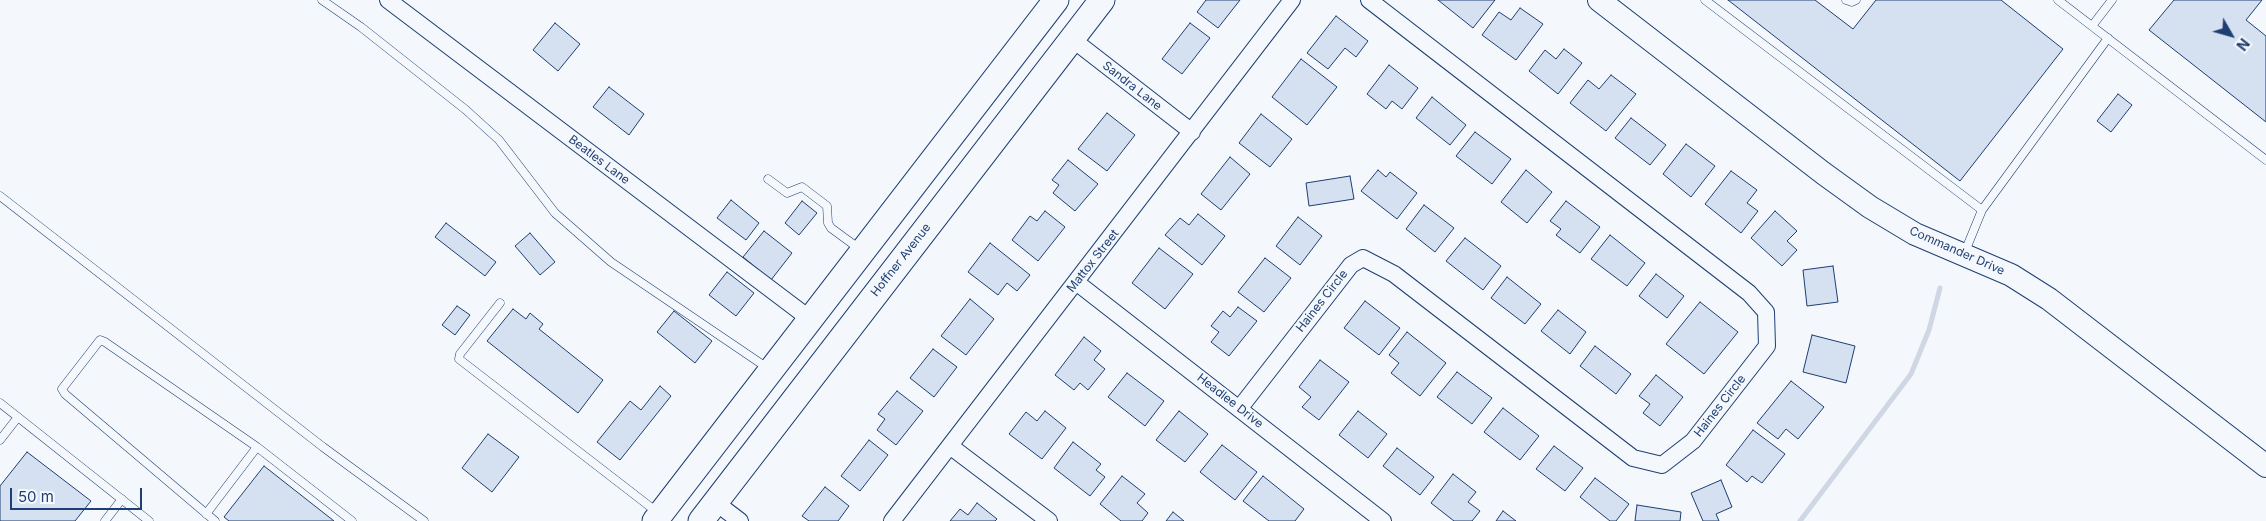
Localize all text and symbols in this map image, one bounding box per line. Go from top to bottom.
north arrow [2206,10,2256,60]
text: N [2233,35,2253,54]
street label: Sandra Lane [1100,58,1164,114]
street label: Beatles Lane [566,132,632,188]
street label: Hoffner Avenue [868,221,934,299]
street label: Commander Drive [1907,224,2007,278]
street label: Mattox Street [1064,227,1122,295]
street label: Haines Circle [1293,267,1351,335]
street label: Headlee Drive [1194,371,1266,431]
street label: Haines Circle [1691,372,1749,440]
scale bar [12,478,145,510]
text: 50 m [18,487,54,506]

